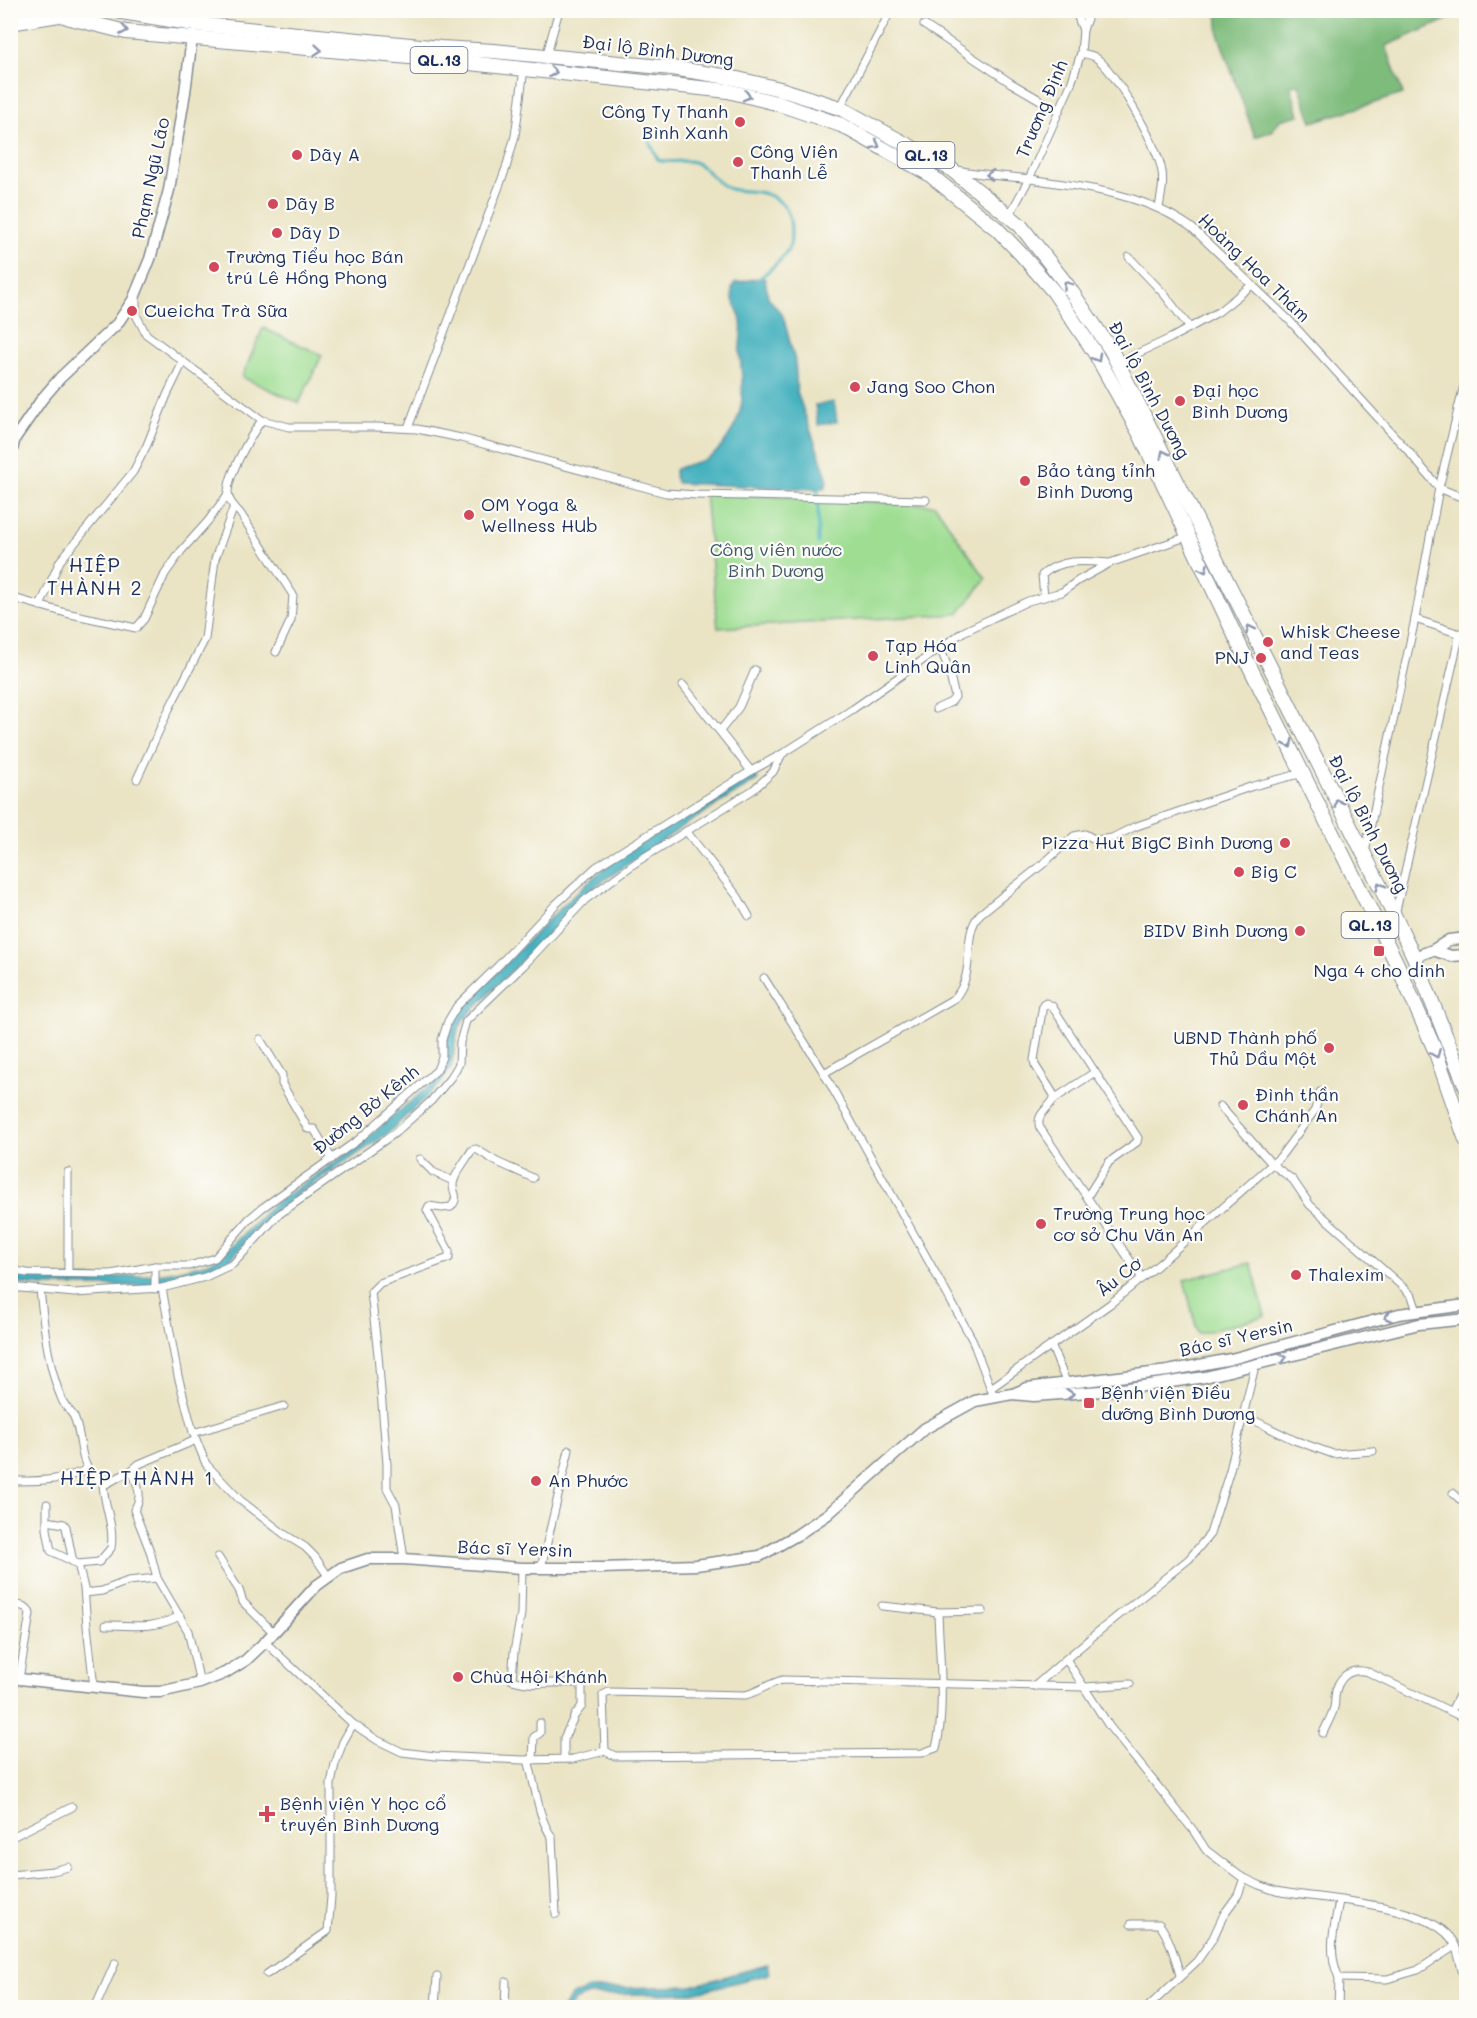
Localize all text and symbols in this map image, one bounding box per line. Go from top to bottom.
one-way arrow [119,24,128,36]
street label: Đại lộ Bình Dương [581,29,735,71]
one-way arrow [313,43,322,56]
road number: QL.13 [410,47,468,73]
street label: Trương Định [1010,56,1073,161]
one-way arrow [549,66,558,78]
one-way arrow [742,88,752,101]
place label: Công Ty Thanh Bình Xanh [602,99,728,144]
street label: Phạm Ngũ Lão [125,115,175,241]
marker: Công Ty Thanh Bình Xanh [733,115,747,129]
one-way arrow [870,138,880,149]
place label: Công Viên Thanh Lễ [750,139,838,184]
place label: Dãy A [309,142,360,166]
road number: QL.13 [898,142,954,168]
marker: Dãy A [290,148,304,162]
marker: Công Viên Thanh Lễ [731,155,745,169]
one-way arrow [985,169,994,182]
place label: Dãy B [285,191,335,215]
marker: Dãy B [266,197,280,211]
street label: Hoàng Hoa Thám [1193,208,1316,327]
place label: Dãy D [289,220,340,244]
marker: Dãy D [270,226,284,240]
place label: Trường Tiểu học Bán trú Lê Hồng Phong [226,244,404,289]
marker: Trường Tiểu học Bán trú Lê Hồng Phong [207,260,221,274]
one-way arrow [1063,281,1074,292]
place label: Cueicha Trà Sữa [144,298,288,322]
marker: Cueicha Trà Sữa [125,304,139,318]
street label: Đại lộ Bình Dương [1104,317,1196,462]
one-way arrow [1089,352,1101,362]
place label: Jang Soo Chon [867,374,995,398]
place label: Đại học Bình Dương [1192,378,1288,423]
marker: Jang Soo Chon [848,380,862,394]
marker: Đại học Bình Dương [1173,394,1187,408]
one-way arrow [1159,450,1171,461]
place label: Bảo tàng tỉnh Bình Dương [1037,458,1155,503]
marker: Bảo tàng tỉnh Bình Dương [1018,474,1032,488]
place label: OM Yoga & Wellness HUb [481,492,598,537]
marker: OM Yoga & Wellness HUb [462,508,476,522]
park label: Công viên nước Bình Dương [710,537,842,582]
district label: HIỆP THÀNH 2 [47,551,143,600]
one-way arrow [1197,562,1209,573]
place label: Whisk Cheese and Teas [1280,619,1401,664]
one-way arrow [1246,625,1257,635]
place label: Tạp Hóa Linh Quân [885,633,971,678]
marker: Whisk Cheese and Teas [1261,635,1275,649]
place label: PNJ [1215,645,1249,669]
marker: Tạp Hóa Linh Quân [866,649,880,663]
marker: PNJ [1254,651,1268,665]
one-way arrow [1282,738,1293,749]
street label: Đại lộ Bình Dương [1324,750,1414,897]
one-way arrow [1334,799,1345,809]
place label: Pizza Hut BigC Bình Dương [1041,830,1273,854]
marker: Pizza Hut BigC Bình Dương [1278,836,1292,850]
place label: Big C [1251,859,1297,883]
marker: Big C [1232,865,1246,879]
one-way arrow [1376,881,1388,892]
road number: QL.13 [1342,912,1398,938]
place label: BIDV Bình Dương [1143,918,1288,942]
marker: BIDV Bình Dương [1293,924,1307,938]
marker: Nga 4 cho dinh [1372,944,1386,958]
place label: Nga 4 cho dinh [1313,958,1445,982]
place label: UBND Thành phố Thủ Dầu Một [1173,1025,1317,1070]
marker: UBND Thành phố Thủ Dầu Một [1322,1041,1336,1055]
one-way arrow [1429,1048,1441,1059]
street label: Đường Bờ Kênh [308,1059,423,1159]
place label: Đình thần Chánh An [1255,1082,1339,1127]
marker: Đình thần Chánh An [1236,1098,1250,1112]
place label: Trường Trung học cơ sở Chu Văn An [1053,1201,1205,1246]
marker: Trường Trung học cơ sở Chu Văn An [1034,1217,1048,1231]
street label: Âu Cơ [1091,1250,1147,1301]
place label: Thalexim [1308,1262,1384,1286]
marker: Thalexim [1289,1268,1303,1282]
one-way arrow [1383,1310,1393,1322]
street label: Bác sĩ Yersin [1177,1312,1295,1362]
one-way arrow [1277,1353,1288,1365]
place label: Bệnh viện Điều dưỡng Bình Dương [1101,1380,1255,1425]
one-way arrow [1066,1387,1075,1400]
marker: Bệnh viện Điều dưỡng Bình Dương [1082,1396,1096,1410]
district label: HIỆP THÀNH 1 [60,1464,214,1490]
place label: An Phước [548,1468,628,1492]
marker: An Phước [529,1474,543,1488]
street label: Bác sĩ Yersin [457,1534,573,1562]
place label: Chùa Hội Khánh [470,1664,607,1688]
marker: Chùa Hội Khánh [451,1670,465,1684]
place label: Bệnh viện Y học cổ truyền Bình Dương [280,1791,446,1836]
marker: Bệnh viện Y học cổ truyền Bình Dương [258,1805,276,1823]

